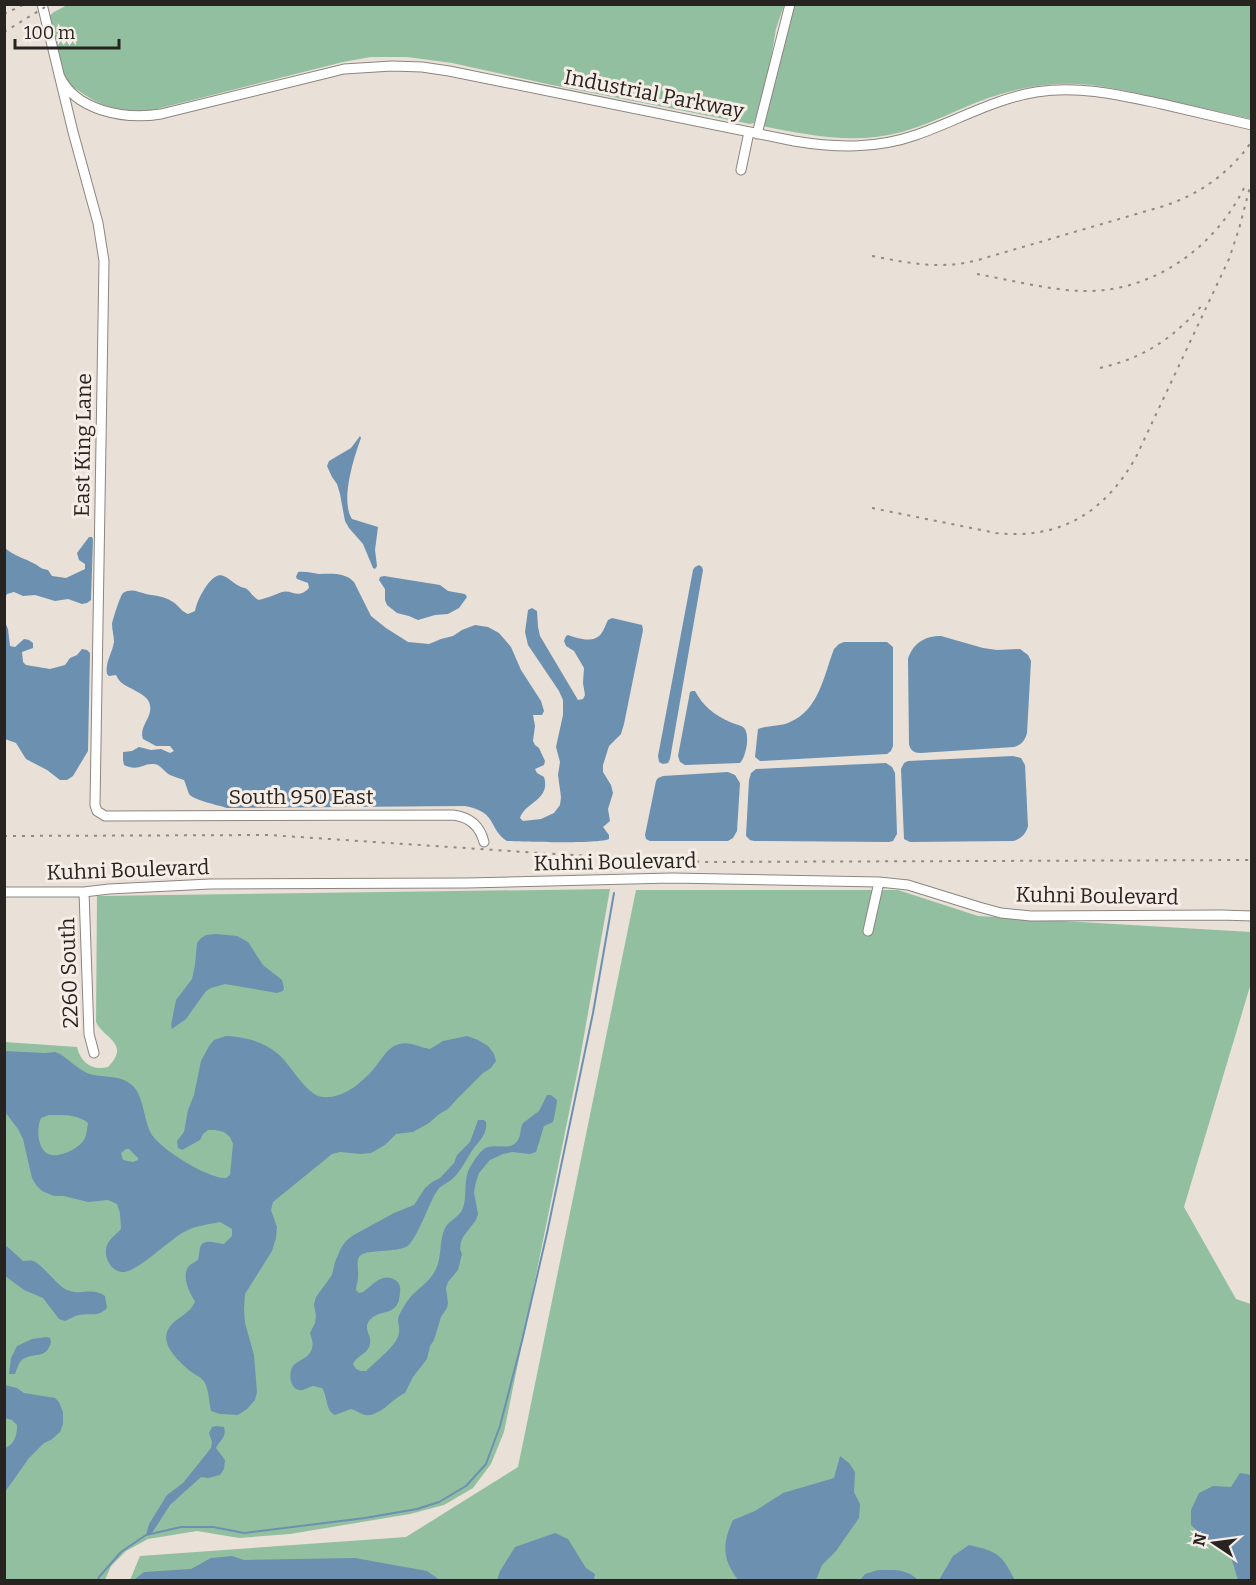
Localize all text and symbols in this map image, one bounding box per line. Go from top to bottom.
scale bar [15,12,118,50]
text: 100 m [24,22,75,44]
street label: Industrial Parkway [562,64,747,124]
street label: East King Lane [69,373,97,517]
street label: South 950 East [228,784,374,810]
street label: Kuhni Boulevard [533,848,697,876]
street label: Kuhni Boulevard [46,854,210,886]
street label: Kuhni Boulevard [1015,882,1179,910]
street label: 2260 South [54,917,84,1029]
north arrow [1184,1513,1244,1573]
text: N [1189,1532,1211,1548]

